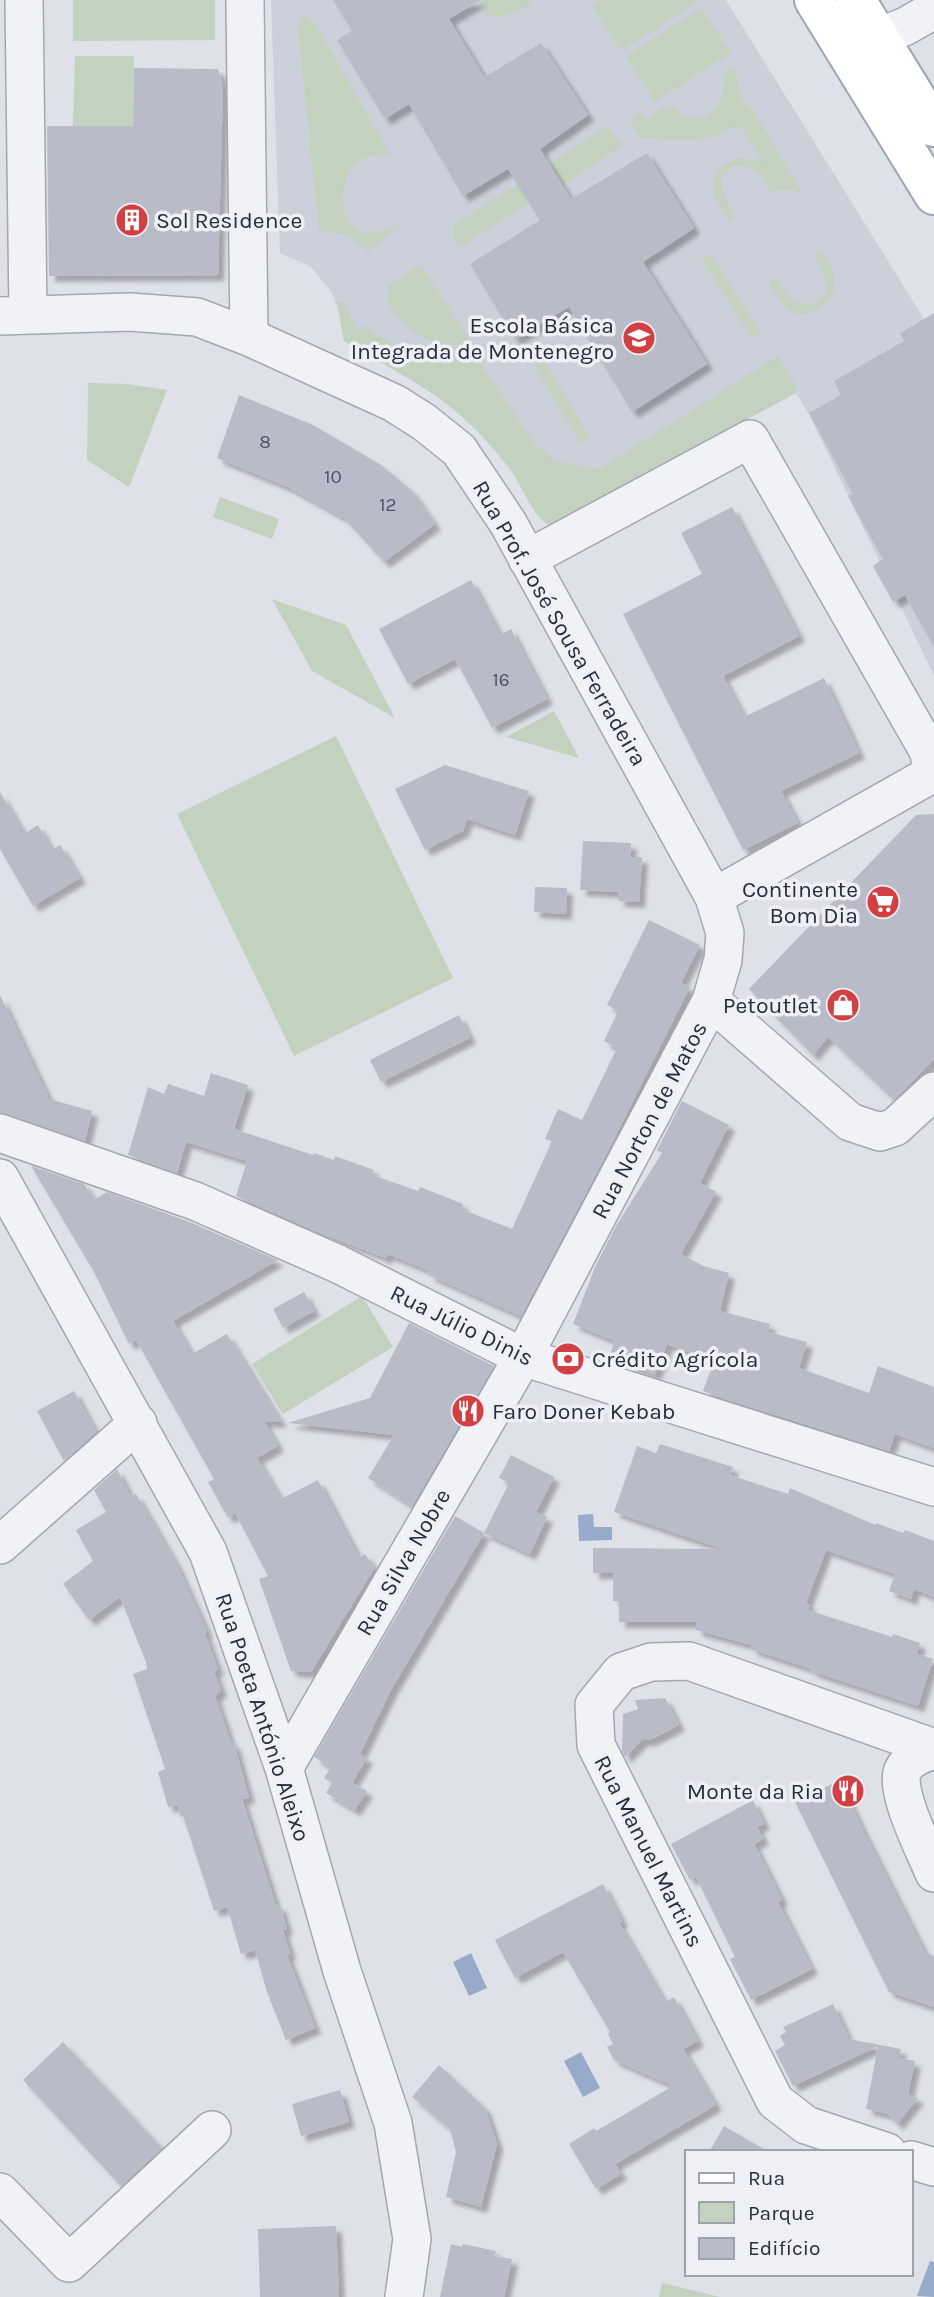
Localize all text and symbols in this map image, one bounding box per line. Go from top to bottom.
building icon: Sol Residence [113,201,151,239]
place label: Sol Residence [156,207,302,234]
place label: Escola Básica Integrada de Montenegro [351,312,614,365]
school or university icon: Escola Básica Integrada de Montenegro [620,319,658,357]
house number: 8 [259,431,271,453]
house number: 10 [324,466,342,488]
street label: Rua Prof. José Sousa Ferradeira [467,476,652,771]
house number: 12 [379,494,397,516]
house number: 16 [492,669,510,691]
place label: Continente Bom Dia [742,876,858,929]
supermarket icon: Continente Bom Dia [864,883,902,921]
shop icon: Petoutlet [824,986,862,1024]
place label: Petoutlet [723,992,818,1019]
street label: Rua Norton de Matos [586,1017,713,1224]
street label: Rua Júlio Dinis [386,1279,538,1372]
bank icon: Crédito Agrícola [549,1340,587,1378]
place label: Crédito Agrícola [592,1346,758,1373]
restaurant icon: Faro Doner Kebab [449,1392,487,1430]
place label: Faro Doner Kebab [492,1398,675,1425]
street label: Rua Silva Nobre [350,1484,456,1640]
street label: Rua Poeta António Aleixo [210,1589,315,1845]
street label: Rua Manuel Martins [588,1751,709,1952]
restaurant icon: Monte da Ria [829,1772,867,1810]
place label: Monte da Ria [687,1778,824,1805]
legend [685,2150,913,2276]
text: Rua [748,2166,785,2190]
text: Parque [748,2201,815,2225]
text: Edifício [748,2236,821,2260]

